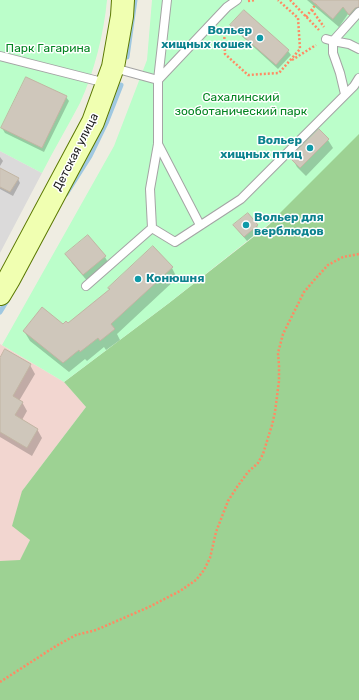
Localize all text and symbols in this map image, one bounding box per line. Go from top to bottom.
place label: Вольер хищных кошек [161,24,252,52]
marker: Вольер хищных кошек [255,33,265,43]
park label: Парк Гагарина [6,42,90,56]
park label: Сахалинский зооботанический парк [175,91,307,119]
street label: Детская улица [50,111,102,193]
place label: Вольер хищных птиц [220,134,302,162]
marker: Вольер хищных птиц [305,143,315,153]
place label: Вольер для верблюдов [254,211,324,239]
marker: Вольер для верблюдов [241,220,251,230]
place label: Конюшня [146,272,204,286]
marker: Конюшня [133,274,143,284]

